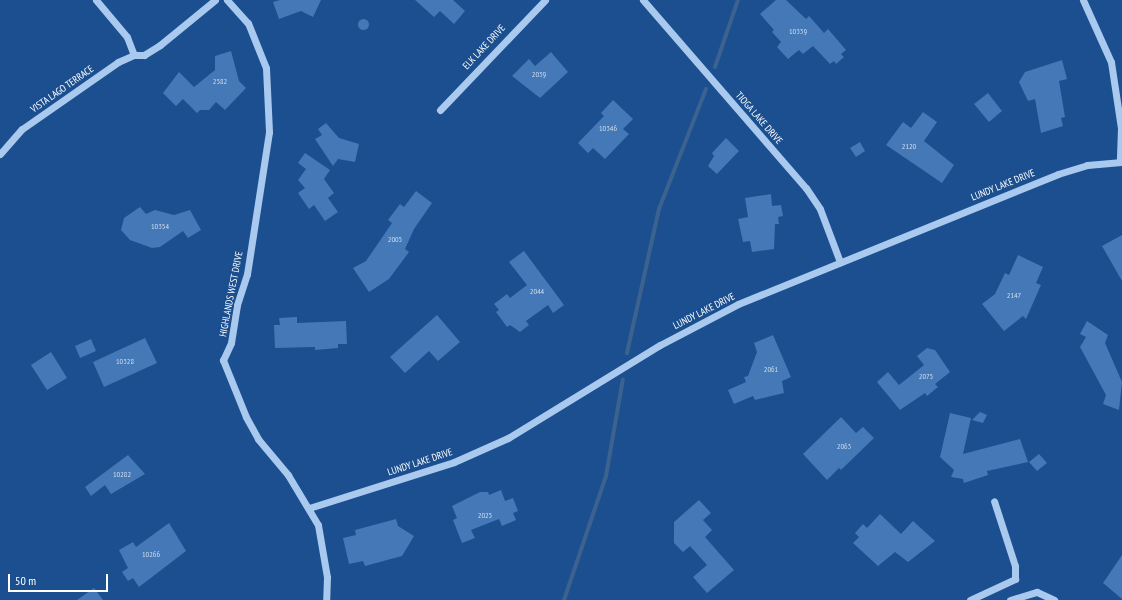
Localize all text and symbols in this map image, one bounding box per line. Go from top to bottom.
street label: ELK LAKE DRIVE [460,22,508,72]
house number: 10339 [789,27,807,37]
street label: VISTA LAGO TERRACE [28,63,96,115]
house number: 2039 [532,70,546,80]
house number: 2582 [213,77,227,87]
street label: TIOGA LAKE DRIVE [733,89,785,147]
house number: 10346 [599,124,617,134]
house number: 2120 [902,142,916,152]
street label: LUNDY LAKE DRIVE [969,167,1037,203]
house number: 10354 [151,222,169,232]
house number: 2005 [388,235,402,245]
street label: HIGHLANDS WEST DRIVE [217,250,245,338]
house number: 2044 [530,287,544,297]
street label: LUNDY LAKE DRIVE [671,290,737,332]
house number: 2147 [1007,291,1021,301]
house number: 10328 [116,357,134,367]
house number: 2061 [764,365,778,375]
house number: 2075 [919,372,933,382]
house number: 2063 [837,442,851,452]
street label: LUNDY LAKE DRIVE [386,446,454,478]
house number: 10282 [113,470,131,480]
house number: 2025 [478,511,492,521]
house number: 10266 [142,550,160,560]
scale bar [10,566,110,592]
text: 50 m [15,573,36,588]

